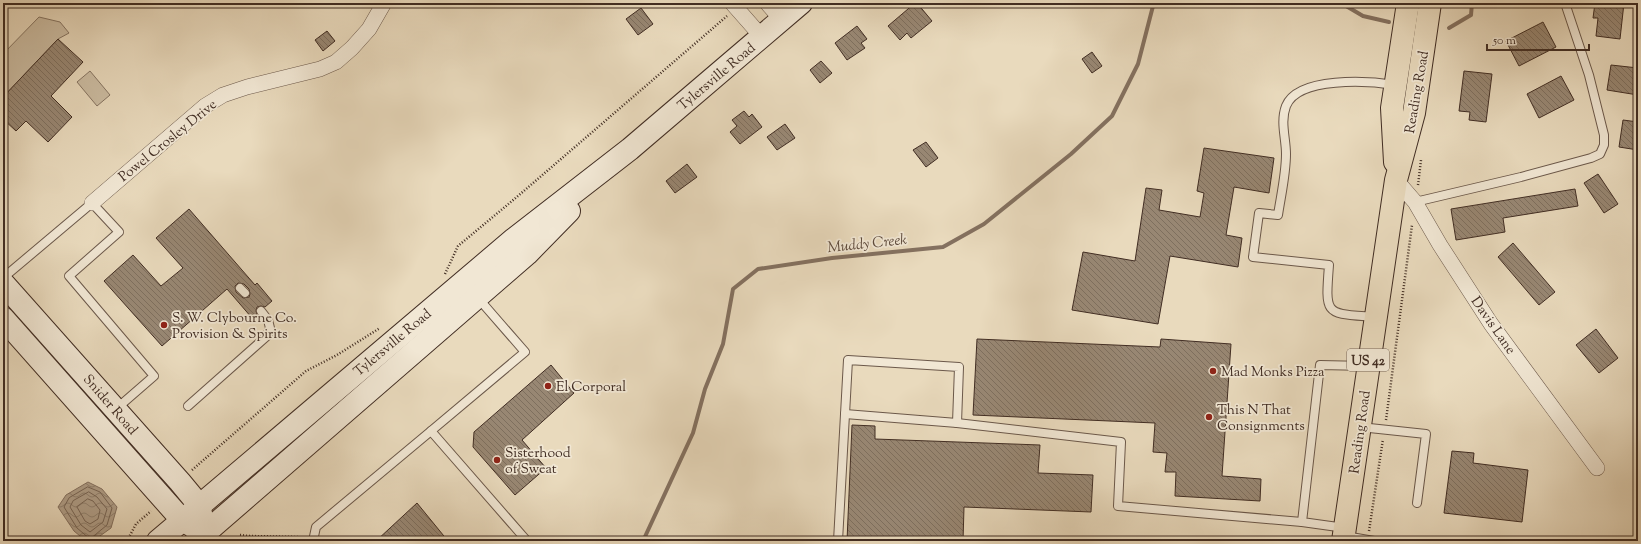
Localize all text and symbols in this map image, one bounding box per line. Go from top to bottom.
scale bar [1487,26,1589,52]
text: 50 m [1492,32,1516,50]
street label: Tylersville Road [674,39,761,116]
street label: Reading Road [1401,49,1435,135]
street label: Powel Crosley Drive [115,96,222,187]
water label: Muddy Creek [826,230,908,259]
street label: Davis Lane [1465,293,1520,359]
street label: Tylersville Road [350,305,437,382]
place label: S. W. Clybourne Co. Provision & Spirits [172,309,297,345]
marker: S. W. Clybourne Co. Provision & Spirits [159,320,169,330]
road number: US 42 [1347,349,1389,371]
place label: Mad Monks Pizza [1221,363,1325,383]
marker: Mad Monks Pizza [1208,366,1218,376]
street label: Snider Road [77,371,142,440]
place label: El Corporal [556,378,626,398]
marker: El Corporal [543,381,553,391]
street label: Reading Road [1345,389,1377,475]
place label: This N That Consignments [1217,401,1305,437]
marker: This N That Consignments [1204,412,1214,422]
place label: Sisterhood of Sweat [505,444,571,480]
marker: Sisterhood of Sweat [492,455,502,465]

